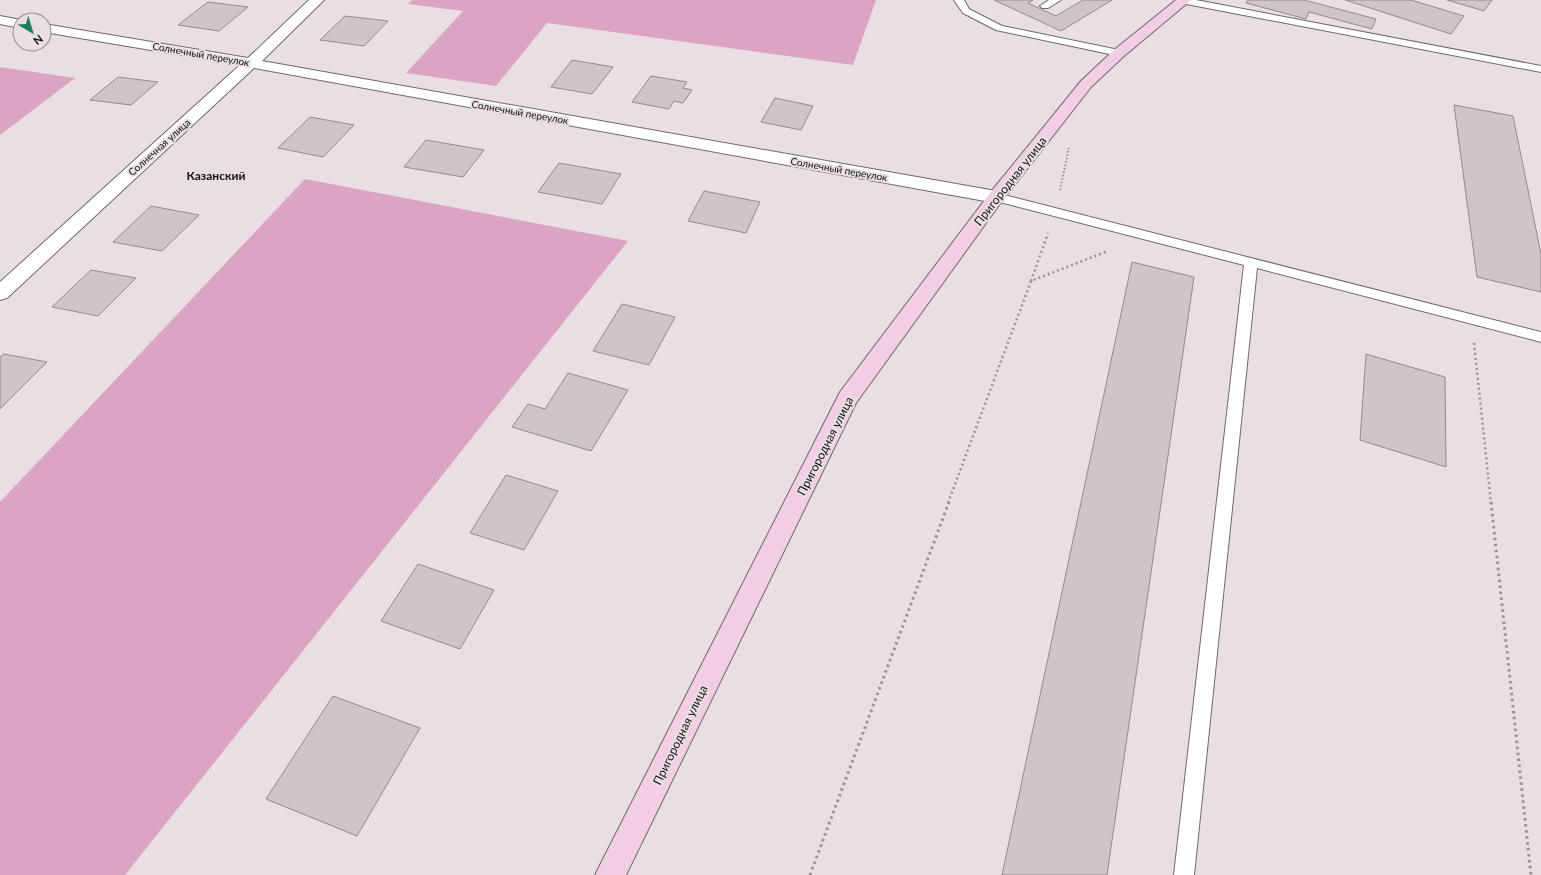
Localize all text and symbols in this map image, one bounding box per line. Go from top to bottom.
north arrow [12,12,52,52]
text: N [31,33,46,48]
street label: Солнечный переулок [152,40,251,69]
street label: Солнечный переулок [471,98,570,127]
street label: Солнечная улица [125,116,193,178]
street label: Пригородная улица [971,133,1049,229]
street label: Солнечный переулок [790,155,889,184]
district label: Казанский [187,168,245,183]
street label: Пригородная улица [794,394,856,498]
street label: Пригородная улица [649,683,711,787]

